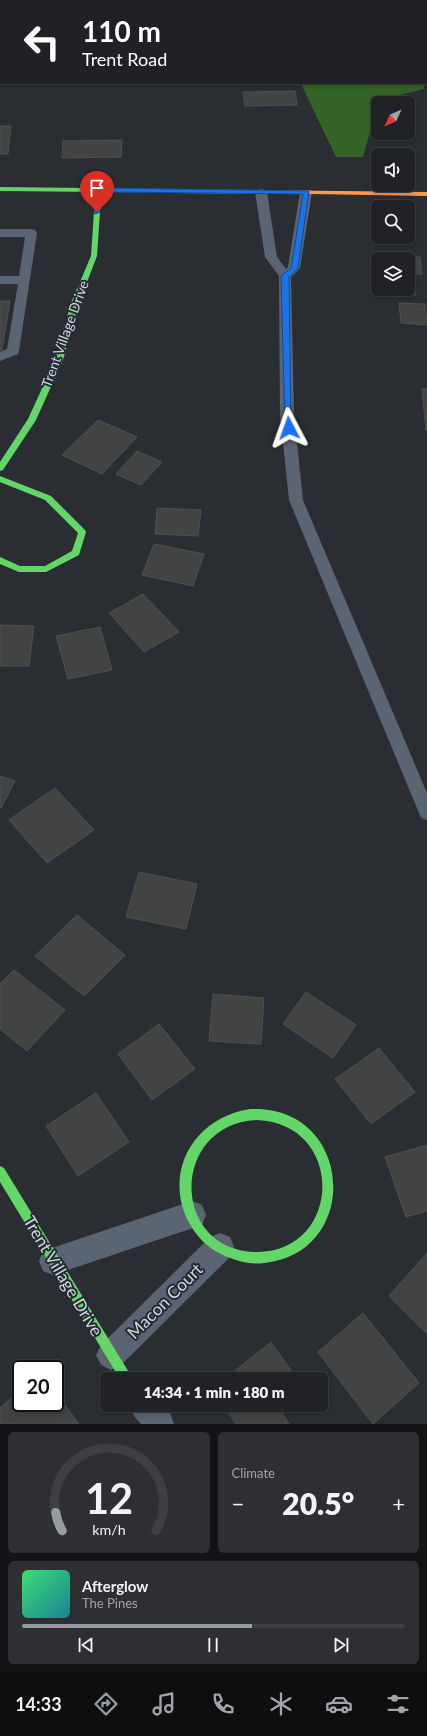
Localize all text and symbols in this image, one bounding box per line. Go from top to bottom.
text: 110 m [82,14,161,48]
icon: left [16,16,68,68]
text: Trent Road [82,48,167,70]
north arrow [371,96,415,140]
map controls [371,96,415,296]
button: sound [371,148,415,192]
pin [80,171,114,212]
icon: arrive [86,177,108,199]
button: search [371,200,415,244]
button: layers [371,252,415,296]
street label: Trent Village Drive [37,278,92,390]
position arrow [268,407,310,449]
street label: Trent Village Drive [19,1212,108,1340]
street label: Macon Court [123,1259,207,1343]
speed limit sign: 20 [12,1360,64,1412]
text: 14:34 · 1 min · 180 m [143,1383,285,1401]
text: Climate [232,1465,275,1481]
text: 12 [85,1472,133,1522]
text: 20.5° [282,1485,354,1521]
text: − [232,1490,244,1517]
text: + [392,1490,405,1517]
text: km/h [92,1520,125,1537]
text: Afterglow [82,1577,148,1595]
text: The Pines [82,1595,138,1611]
icon: previous [75,1634,97,1656]
icon: pause [202,1634,224,1656]
icon: next [330,1634,352,1656]
icon: directions [92,1690,120,1718]
icon: music [150,1690,178,1718]
icon: phone [209,1690,237,1718]
icon: climate [267,1690,295,1718]
icon: car [325,1690,353,1718]
icon: filters [384,1690,412,1718]
text: 14:33 [15,1693,62,1715]

